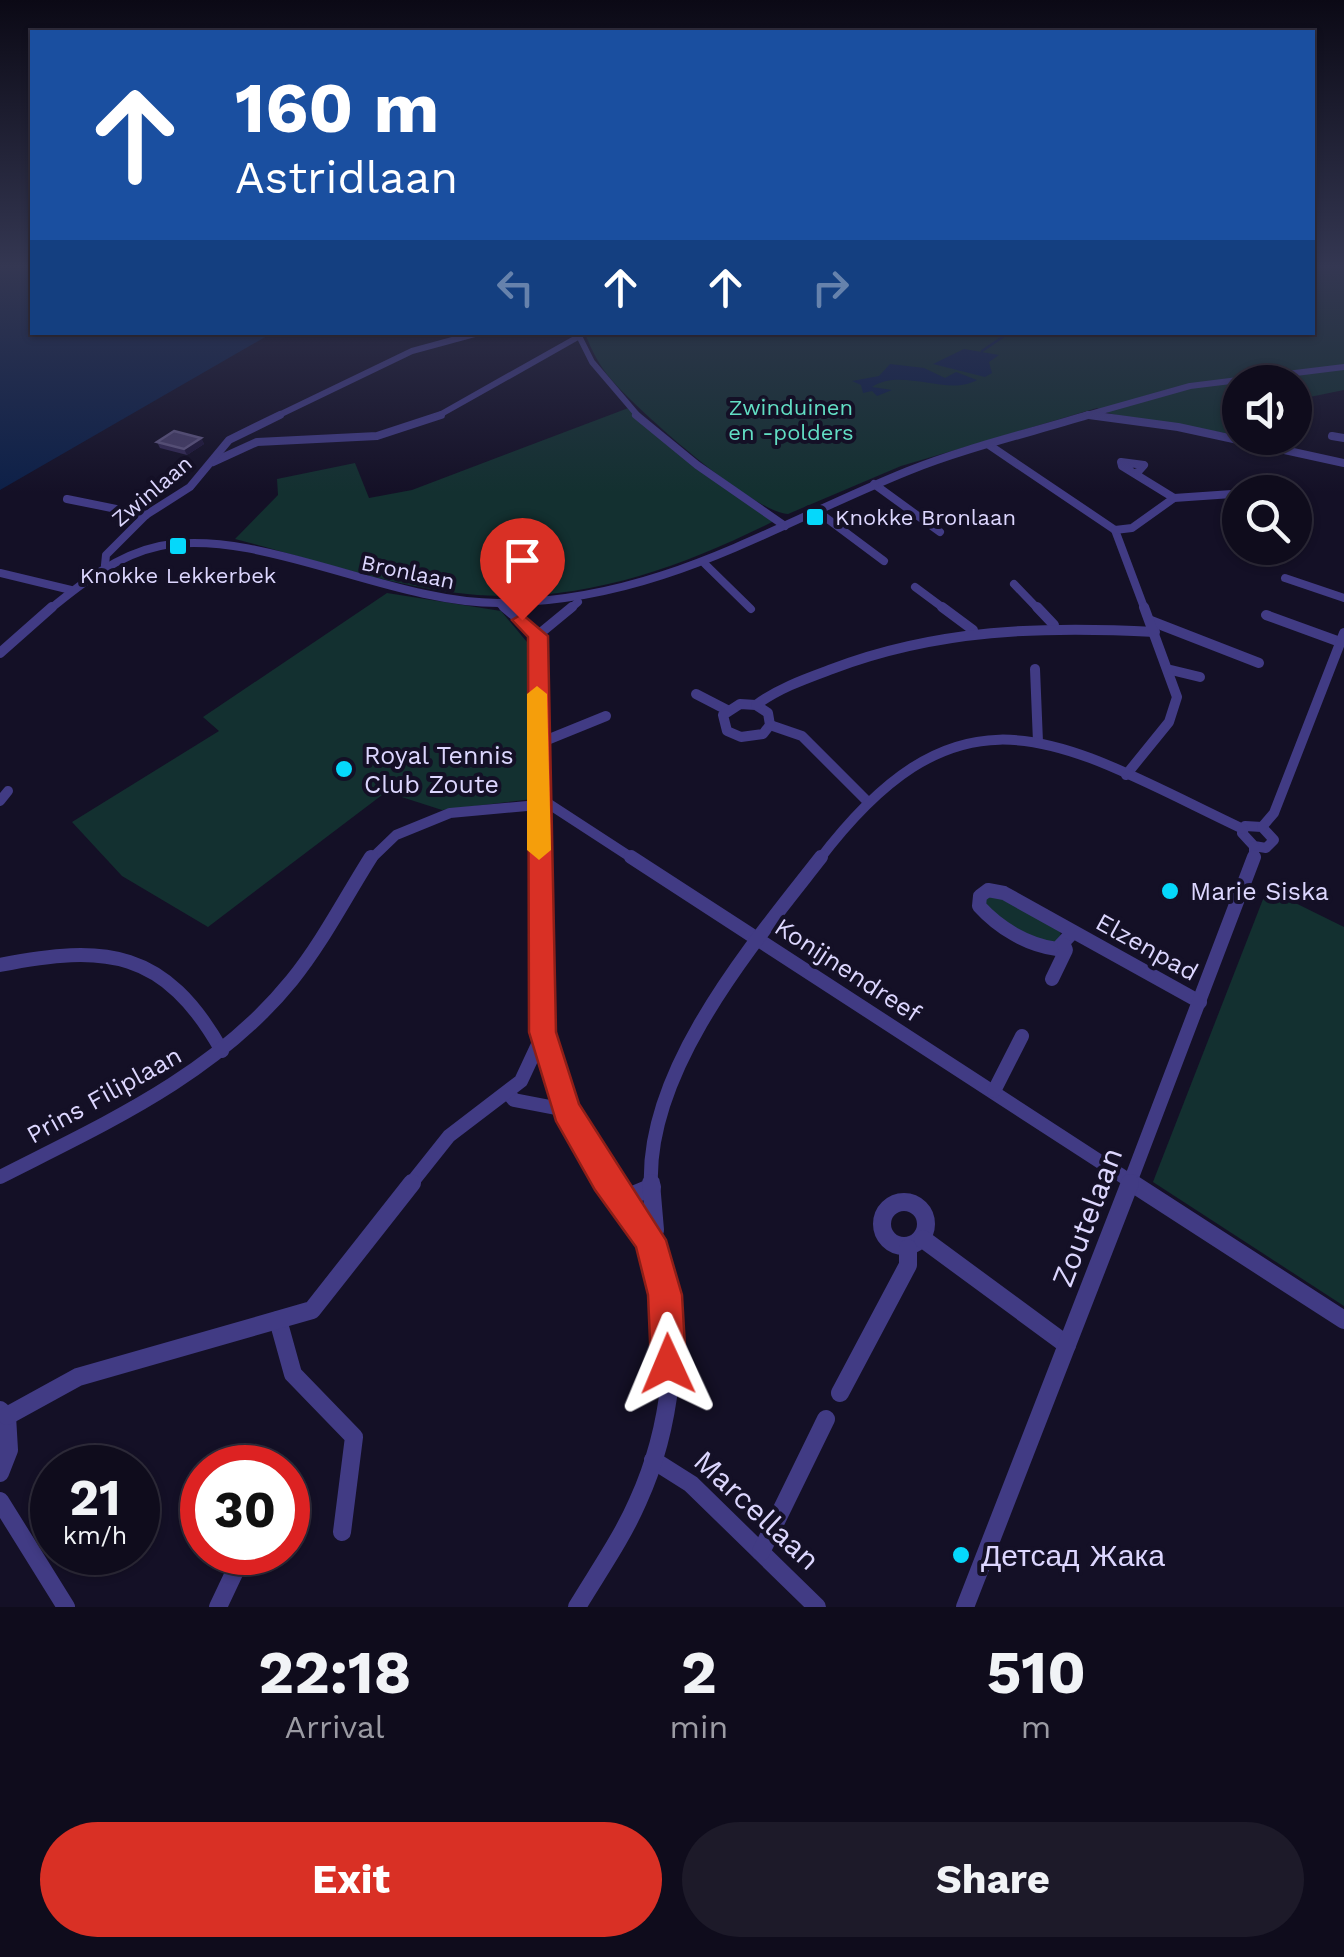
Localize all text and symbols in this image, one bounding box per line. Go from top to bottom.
text: 160 m [235,67,439,149]
icon: ahead [70,70,200,200]
text: Astridlaan [235,151,458,204]
icon: left [488,260,543,315]
icon: ahead [593,260,648,315]
icon: ahead [698,260,753,315]
icon: right [803,260,858,315]
map controls [1222,365,1312,565]
button: sound [1222,365,1312,455]
park label: Zwinduinen en -polders [728,395,854,445]
street label: Zwinlaan [107,450,197,532]
button: search [1222,475,1312,565]
place label: Knokke Bronlaan [835,505,1016,530]
marker: Knokke Bronlaan [804,506,826,528]
pin [480,518,565,621]
icon: arrive [495,533,550,588]
marker: Knokke Lekkerbek [167,535,189,557]
street label: Bronlaan [359,550,457,594]
place label: Knokke Lekkerbek [80,563,276,588]
place label: Royal Tennis Club Zoute [364,741,514,799]
marker: Royal Tennis Club Zoute [333,758,355,780]
place label: Marie Siska [1190,877,1329,906]
marker: Marie Siska [1159,880,1181,902]
street label: Elzenpad [1091,907,1203,987]
street label: Konijnendreef [769,912,927,1028]
street label: Prins Filiplaan [22,1040,186,1150]
street label: Zoutelaan [1044,1142,1130,1292]
position arrow [616,1312,720,1416]
street label: Marcellaan [687,1443,827,1577]
speed limit sign: 30 [180,1445,310,1575]
text: 21 [69,1468,121,1527]
text: km/h [63,1521,127,1550]
place label: Детсад Жака [981,1538,1165,1573]
marker: Детсад Жака [950,1544,972,1566]
text: 22:18 [258,1637,411,1708]
text: 2 [681,1637,717,1708]
text: 510 [986,1637,1086,1708]
text: Arrival [285,1708,385,1746]
text: min [669,1708,728,1746]
text: m [1021,1708,1051,1746]
button: Exit [40,1822,662,1937]
button: Share [682,1822,1304,1937]

